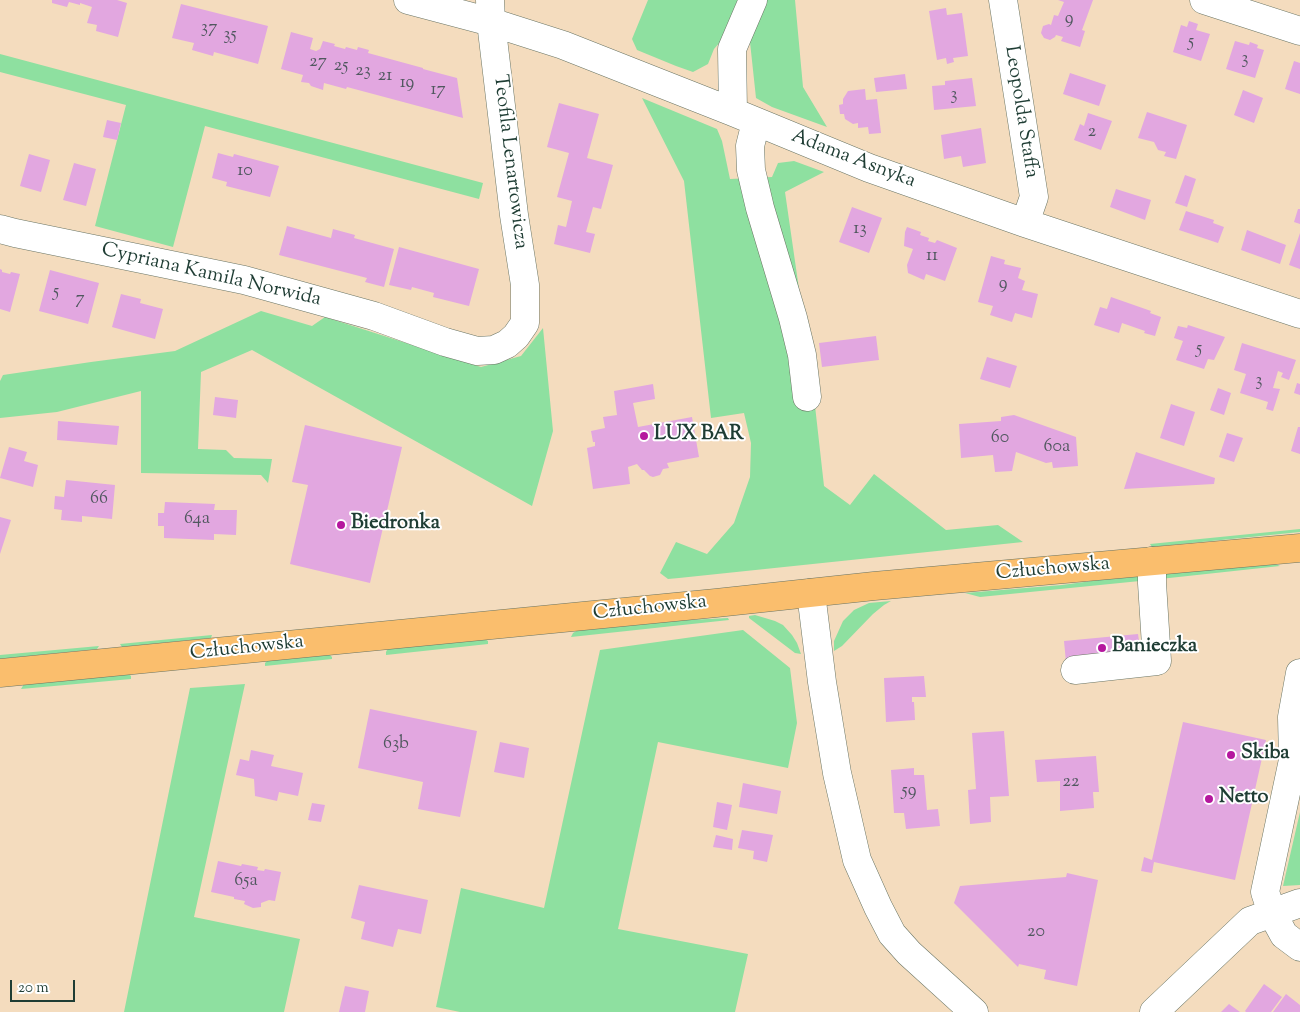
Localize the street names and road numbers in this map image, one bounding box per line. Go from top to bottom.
street label: Leopolda Staffa [998,44,1042,180]
street label: Teofila Lenartowicza [486,73,532,251]
street label: Adama Asnyka [787,125,919,195]
street label: Cypriana Kamila Norwida [99,239,323,313]
street label: Człuchowska [995,553,1111,587]
street label: Człuchowska [592,591,708,627]
street label: Człuchowska [189,631,305,667]

